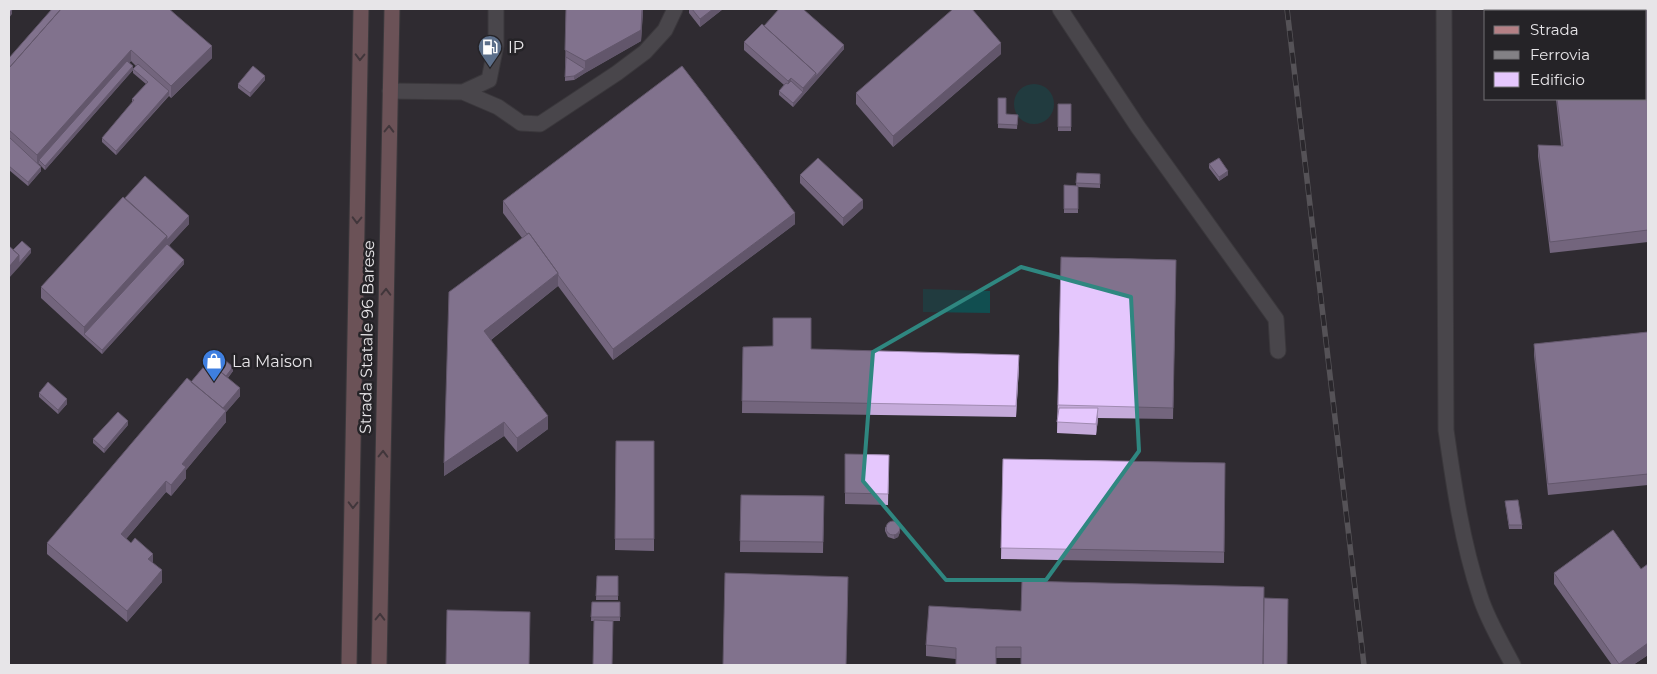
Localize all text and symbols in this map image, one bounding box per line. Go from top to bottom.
legend [1484,10,1647,100]
text: Strada [1530,20,1579,39]
fuel station icon: IP [477,34,503,68]
place label: IP [508,38,524,57]
text: Ferrovia [1530,45,1590,64]
one-way arrow [355,54,365,62]
text: Edificio [1530,70,1585,89]
one-way arrow [384,125,394,132]
one-way arrow [352,216,362,224]
street label: Strada Statale 96 Barese [356,240,378,434]
one-way arrow [381,287,391,295]
shop icon: La Maison [201,348,227,382]
place label: La Maison [232,352,313,371]
one-way arrow [377,450,388,458]
one-way arrow [348,502,358,509]
one-way arrow [375,612,385,620]

